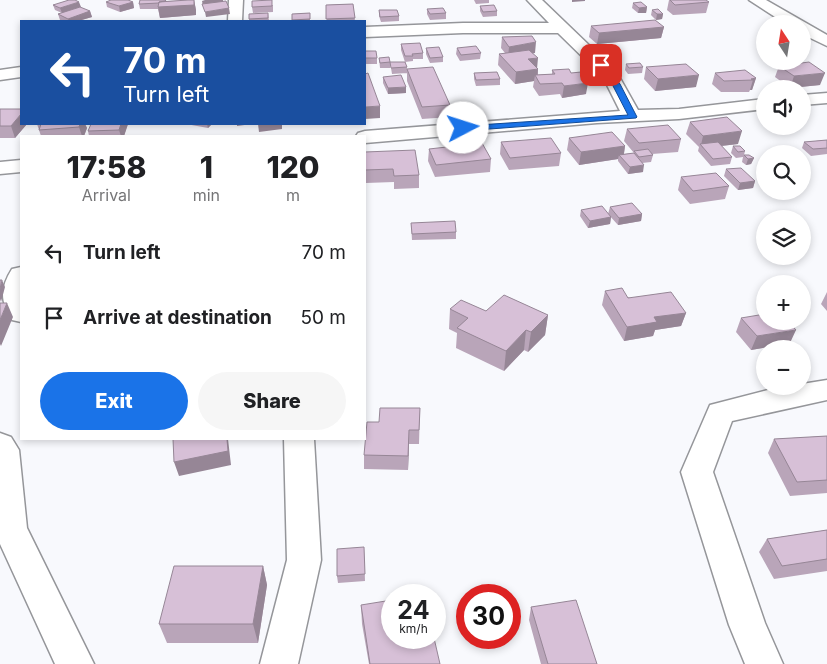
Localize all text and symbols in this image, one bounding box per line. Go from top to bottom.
north arrow [756,15,811,70]
map controls [756,15,811,395]
text: 70 m [123,39,207,81]
icon: left [40,40,105,105]
pin [580,44,622,86]
icon: arrive [587,51,615,79]
button: sound [756,80,811,135]
text: Turn left [123,81,209,107]
position arrow [436,101,488,153]
button: search [756,145,811,200]
text: 17:58 [66,149,146,185]
text: 1 [200,149,213,185]
text: 120 [266,149,320,185]
text: Arrival [82,185,131,205]
text: min [193,185,220,205]
text: m [286,185,300,205]
button: layers [756,210,811,265]
icon: left [40,239,68,267]
text: Turn left [83,241,161,264]
text: 70 m [302,241,346,264]
button: + [756,275,811,330]
icon: arrive [40,304,68,332]
text: Arrive at destination [83,306,272,329]
text: 50 m [300,306,346,329]
button: − [756,340,811,395]
button: Exit [40,372,188,430]
button: Share [198,372,346,430]
speed limit sign: 30 [456,584,521,649]
text: 24 [397,595,430,625]
text: km/h [399,621,428,636]

